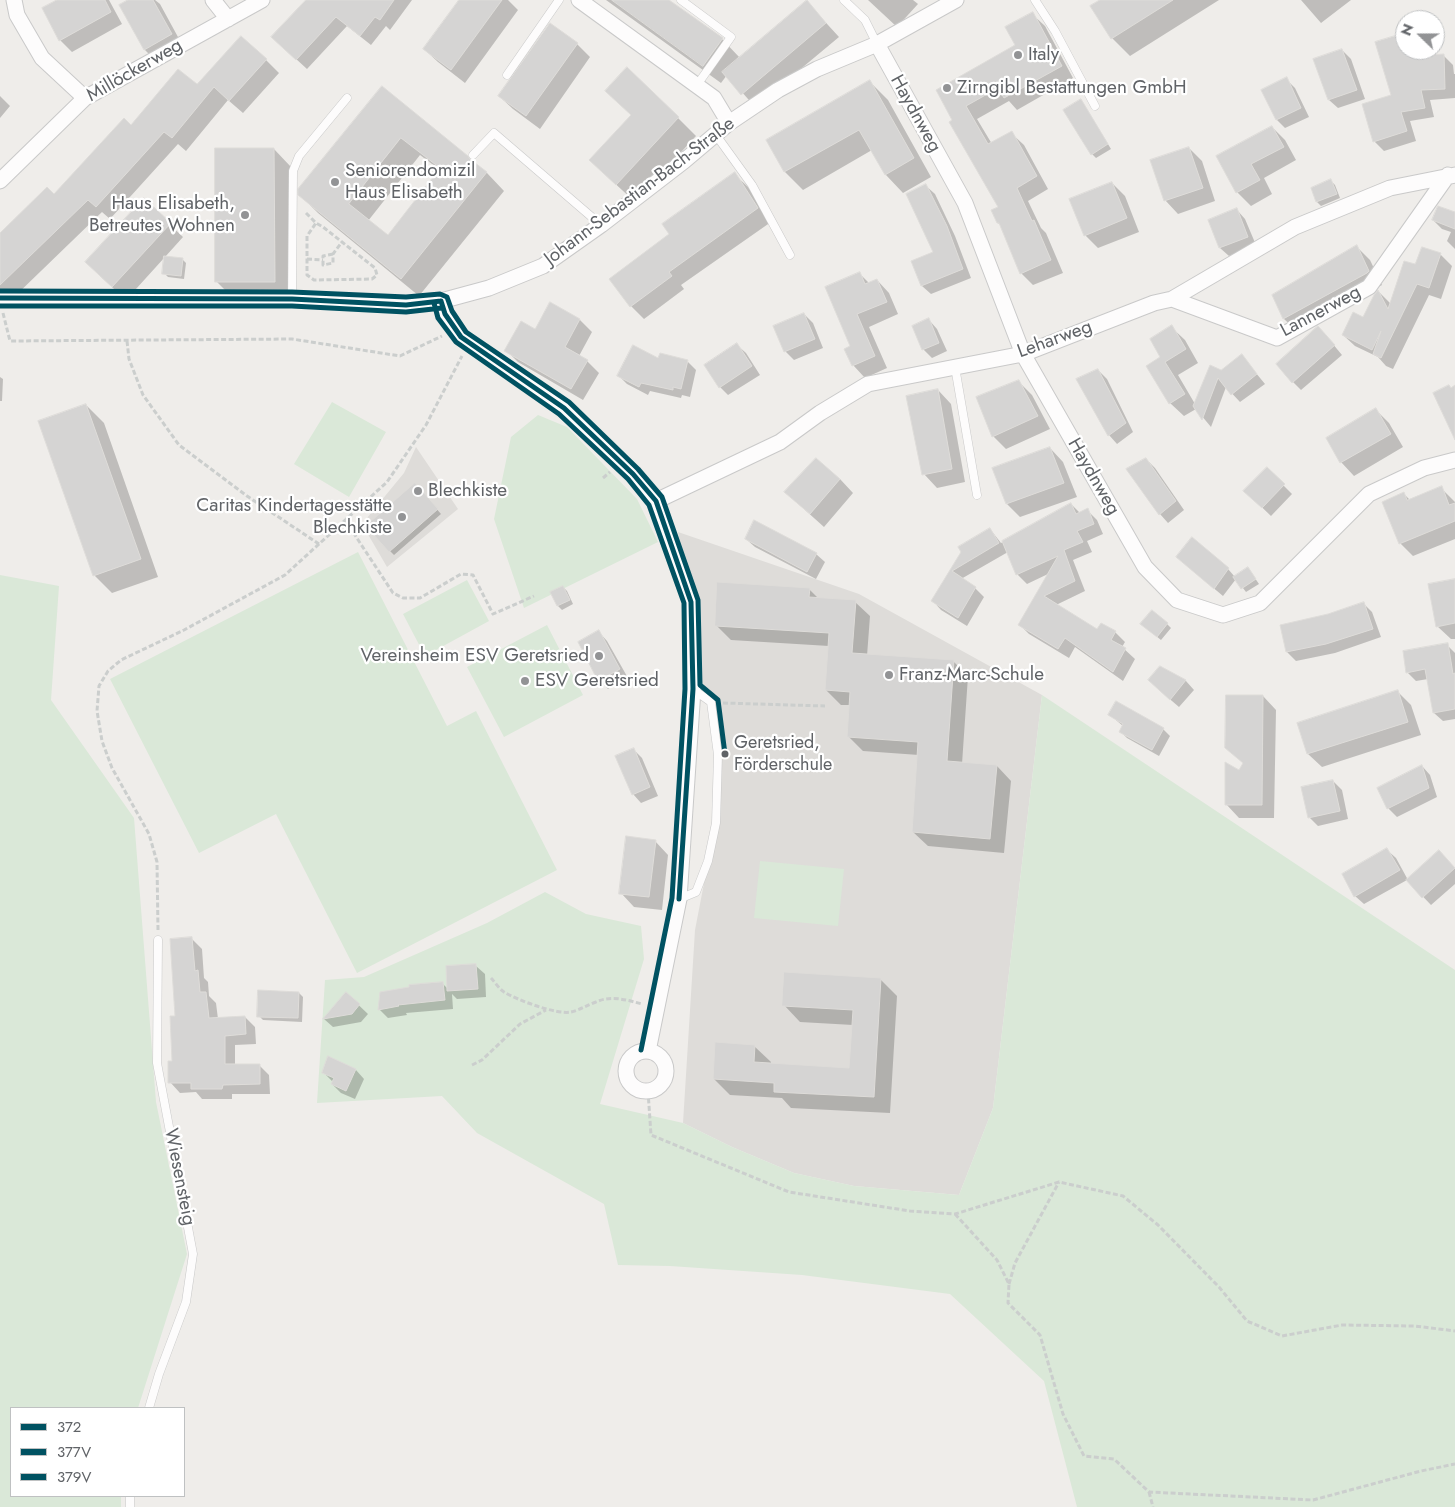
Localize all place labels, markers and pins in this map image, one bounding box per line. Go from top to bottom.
place label: Italy [1028,44,1059,66]
marker: Italy [1012,49,1024,61]
place label: Zirngibl Bestattungen GmbH [957,77,1187,99]
marker: Zirngibl Bestattungen GmbH [941,82,953,94]
place label: Seniorendomizil Haus Elisabeth [345,160,475,204]
marker: Seniorendomizil Haus Elisabeth [329,176,341,188]
place label: Haus Elisabeth, Betreutes Wohnen [89,193,235,237]
marker: Haus Elisabeth, Betreutes Wohnen [239,209,251,221]
place label: Blechkiste [428,480,507,502]
marker: Blechkiste [412,485,424,497]
place label: Caritas Kindertagesstätte Blechkiste [196,495,392,539]
marker: Caritas Kindertagesstätte Blechkiste [396,511,408,523]
place label: Vereinsheim ESV Geretsried [360,645,589,667]
marker: Vereinsheim ESV Geretsried [593,650,605,662]
place label: Franz-Marc-Schule [899,664,1044,686]
marker: Franz-Marc-Schule [883,669,895,681]
place label: ESV Geretsried [535,670,659,692]
marker: ESV Geretsried [519,675,531,687]
place label: Geretsried, Förderschule [734,733,832,776]
marker: Geretsried, Förderschule [720,749,730,759]

